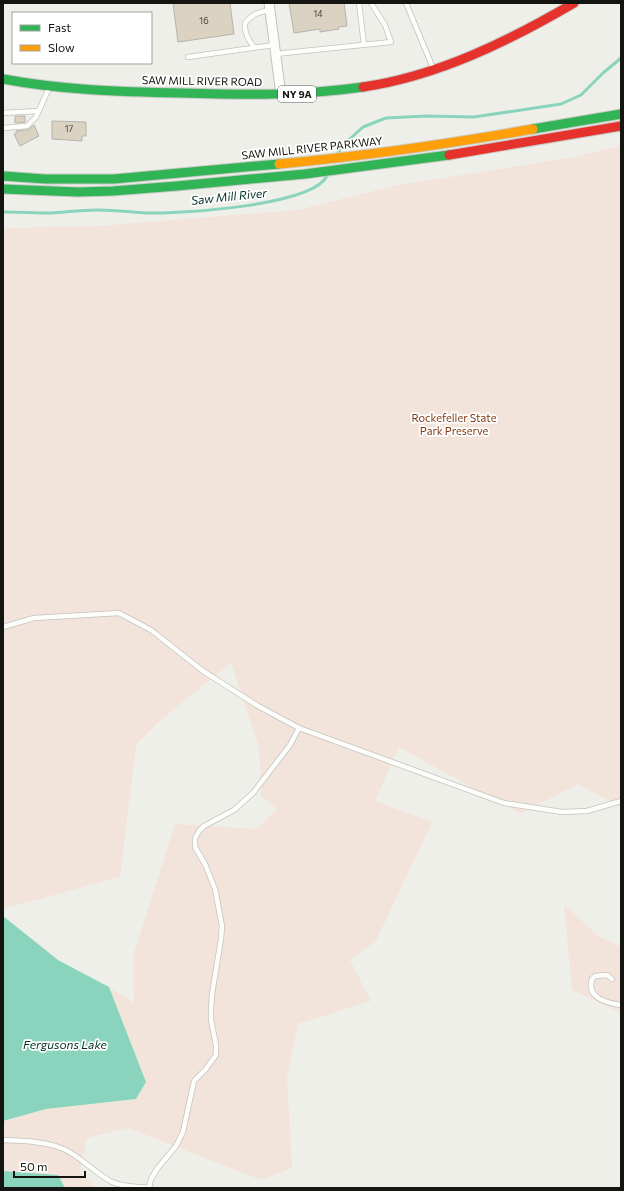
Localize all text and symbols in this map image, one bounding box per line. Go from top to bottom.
house number: 14 [313,8,323,19]
legend [12,12,152,64]
house number: 16 [199,15,209,26]
text: Fast [48,20,71,34]
text: Slow [48,40,75,54]
street label: SAW MILL RIVER ROAD [142,73,262,88]
road number: NY 9A [278,86,316,102]
house number: 17 [65,123,74,134]
street label: SAW MILL RIVER PARKWAY [241,134,383,161]
water label: Saw Mill River [190,185,269,207]
park label: Rockefeller State Park Preserve [411,411,497,437]
water label: Fergusons Lake [23,1037,108,1051]
scale bar [14,1153,85,1179]
text: 50 m [20,1159,48,1173]

